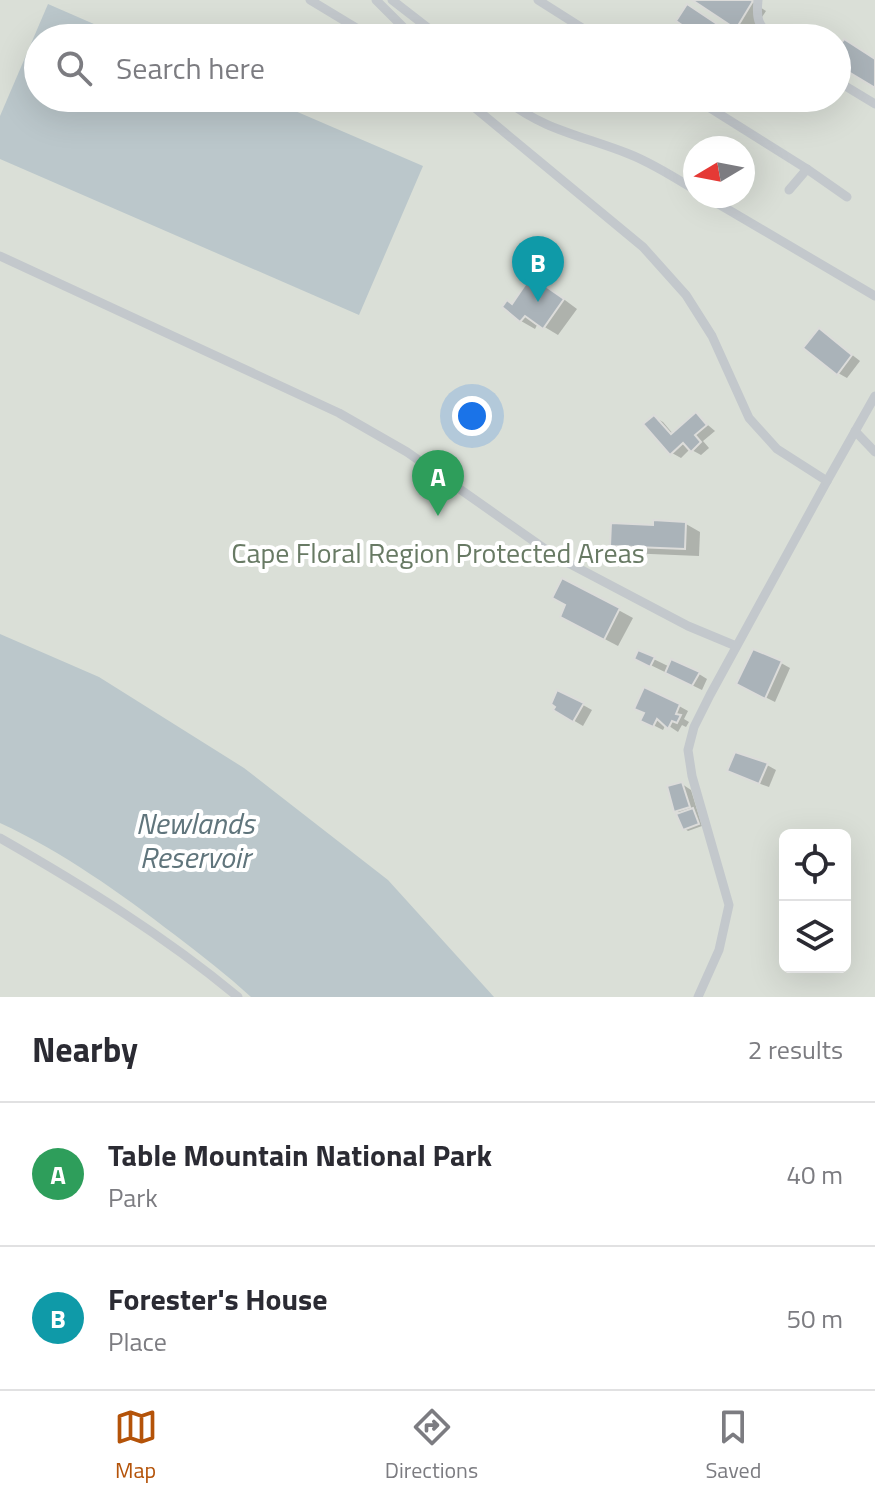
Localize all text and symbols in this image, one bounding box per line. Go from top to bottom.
search box [24,24,851,112]
text: Search here [116,45,265,91]
icon: search [52,46,96,90]
north arrow [683,136,755,208]
pin: B [512,236,564,302]
your location [452,396,492,436]
pin: A [412,450,464,516]
park label: Cape Floral Region Protected Areas [231,531,645,574]
water label: Newlands Reservoir [136,800,256,880]
map controls [779,829,851,973]
button: locate [779,829,851,901]
button: layers [779,901,851,973]
text: Nearby [32,1023,138,1075]
text: 2 results [748,1030,843,1069]
text: Table Mountain National Park [108,1132,492,1178]
text: A [50,1155,66,1194]
text: 40 m [786,1155,843,1194]
text: Park [108,1178,158,1217]
text: Forester's House [108,1276,327,1322]
text: B [50,1299,66,1338]
text: 50 m [786,1299,843,1338]
text: Place [108,1322,167,1361]
tab: Map [114,1405,158,1487]
tab: Directions [385,1405,478,1487]
tab: Saved [705,1405,761,1487]

